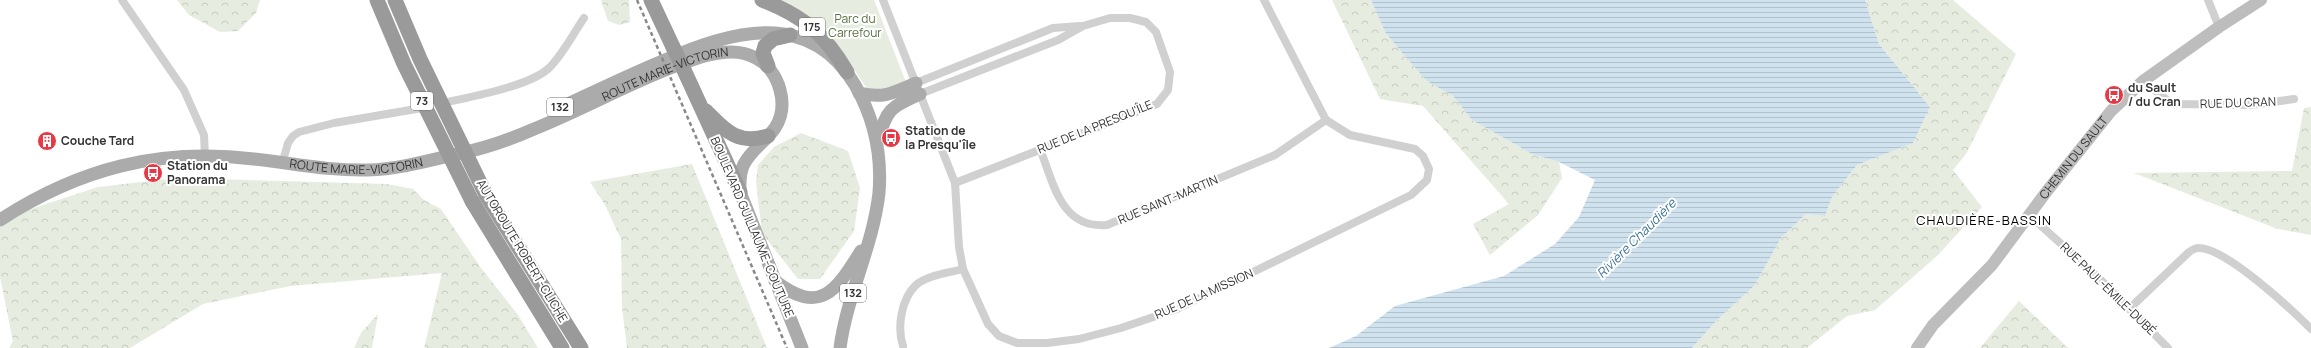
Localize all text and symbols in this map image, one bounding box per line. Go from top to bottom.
park label: Parc du Carrefour [828,10,882,41]
road number: 175 [799,18,825,36]
street label: ROUTE MARIE-VICTORIN [599,43,729,105]
place label: du Sault / du Cran [2128,79,2181,110]
bus stop icon: du Sault / du Cran [2103,84,2125,106]
road number: 73 [411,92,433,110]
street label: RUE DU CRAN [2200,93,2276,112]
street label: RUE DE LA PRESQU'ÎLE [1035,96,1155,157]
road number: 132 [547,98,573,116]
street label: CHEMIN DU SAULT [2035,112,2112,202]
place label: Station de la Presqu'île [905,122,976,153]
bus stop icon: Station de la Presqu'île [880,127,902,149]
building icon: Couche Tard [36,130,58,152]
place label: Couche Tard [61,132,134,149]
street label: BOULEVARD GUILLAUME-COUTURE [707,134,798,320]
street label: ROUTE MARIE-VICTORIN [289,153,425,178]
place label: Station du Panorama [167,157,228,188]
bus stop icon: Station du Panorama [142,162,164,184]
street label: RUE SAINT-MARTIN [1115,171,1220,228]
street label: AUTOROUTE ROBERT-CLICHE [473,176,572,326]
water label: Rivière Chaudière [1592,193,1681,282]
district label: CHAUDIÈRE-BASSIN [1916,211,2052,229]
street label: RUE PAUL-ÉMILE-DUBÉ [2057,238,2160,339]
street label: RUE DE LA MISSION [1152,264,1256,323]
road number: 132 [840,284,866,302]

